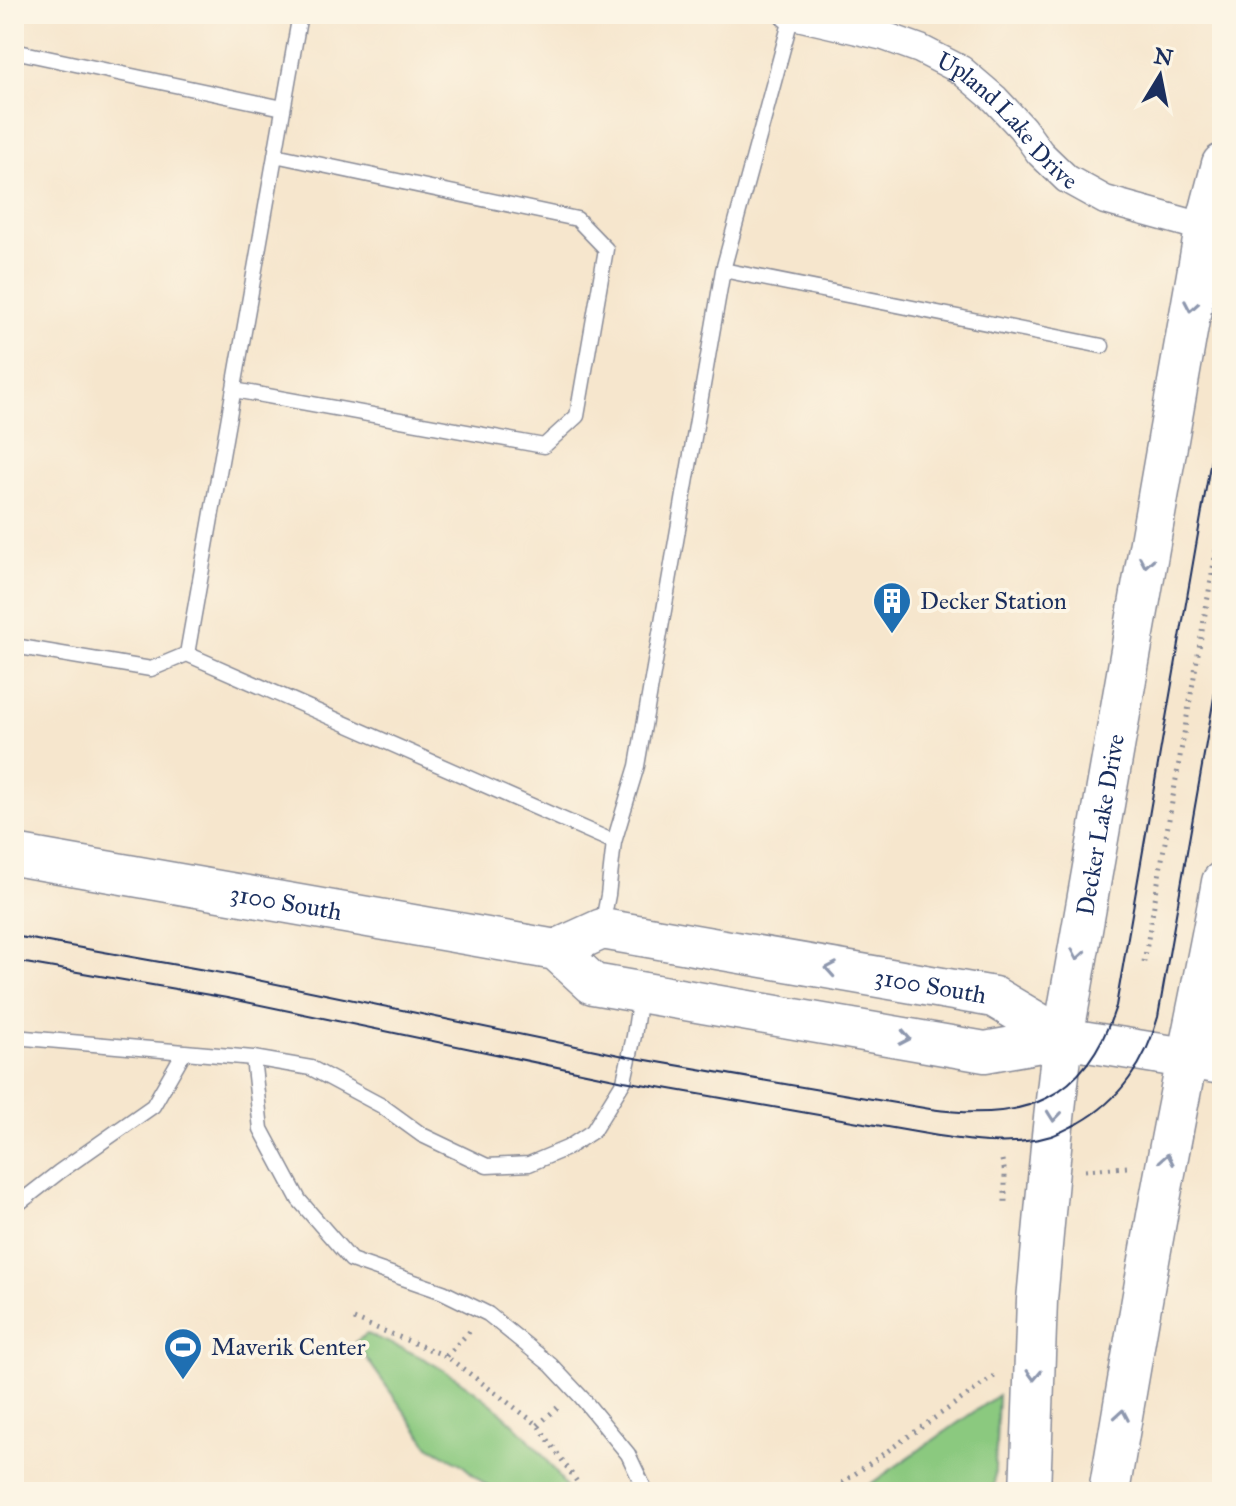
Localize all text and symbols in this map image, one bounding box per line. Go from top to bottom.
north arrow [1120,36,1200,116]
text: N [1152,42,1175,72]
street label: Upland Lake Drive [932,45,1082,196]
one-way arrow [1184,299,1201,313]
one-way arrow [1139,555,1156,569]
building icon: Decker Station [871,580,913,635]
place label: Decker Station [920,586,1067,616]
street label: Decker Lake Drive [1070,732,1131,918]
street label: 3100 South [228,878,344,927]
one-way arrow [1070,947,1087,960]
one-way arrow [824,961,838,978]
street label: 3100 South [872,962,989,1010]
one-way arrow [898,1029,911,1046]
one-way arrow [1045,1109,1062,1122]
one-way arrow [1158,1152,1175,1166]
sports icon: Maverik Center [162,1326,204,1381]
place label: Maverik Center [211,1332,366,1362]
one-way arrow [1026,1369,1043,1382]
one-way arrow [1113,1408,1130,1422]

